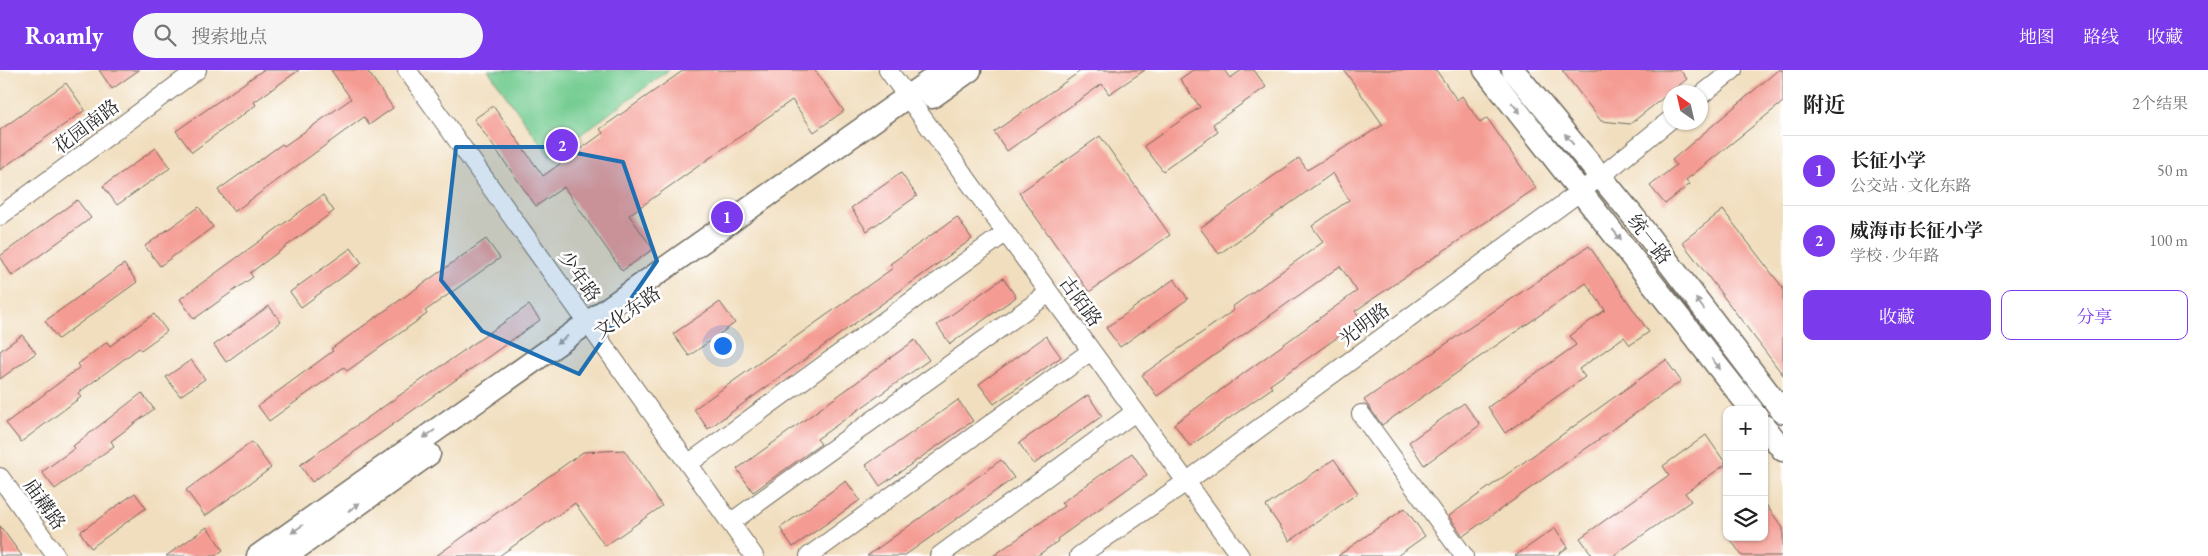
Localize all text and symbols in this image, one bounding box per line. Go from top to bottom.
search box [133,13,483,58]
text: Roamly [25,20,103,51]
icon: search [151,21,179,49]
text: 搜索地点 [191,24,267,49]
text: 地图 [2019,25,2055,48]
text: 路线 [2083,25,2119,48]
text: 收藏 [2147,25,2183,48]
north arrow [1663,85,1708,130]
text: 附近 [1803,91,1845,118]
text: 2个结果 [2132,93,2188,114]
street label: 花园南路 [48,94,124,159]
one-way arrow [1510,101,1521,114]
pin: 2 [546,126,578,164]
one-way arrow [1563,133,1574,146]
text: 长征小学 [1850,148,1926,173]
text: 1 [1815,160,1823,181]
text: 50 m [2157,160,2188,181]
text: 公交站 · 文化东路 [1850,175,1972,196]
pin: 1 [711,198,743,236]
street label: 统一路 [1622,209,1677,269]
text: 威海市长征小学 [1850,218,1983,243]
one-way arrow [1611,228,1622,241]
text: 2 [1815,230,1823,251]
text: 100 m [2149,230,2188,251]
text: 学校 · 少年路 [1850,245,1940,266]
street label: 少年路 [553,246,606,307]
street label: 古陌路 [1054,271,1107,332]
street label: 文化东路 [589,280,666,344]
button: 收藏 [1803,290,1991,340]
button: 分享 [2001,290,2188,340]
street label: 光明路 [1334,297,1395,352]
one-way arrow [1695,297,1705,311]
your location [710,333,736,359]
one-way arrow [555,335,568,345]
one-way arrow [1711,357,1722,370]
map controls [1723,406,1768,541]
button: + [1723,406,1768,451]
one-way arrow [422,429,436,439]
button: − [1723,451,1768,496]
street label: 庙耩路 [18,474,71,535]
button: layers [1723,496,1768,541]
one-way arrow [347,502,361,512]
one-way arrow [290,523,303,533]

